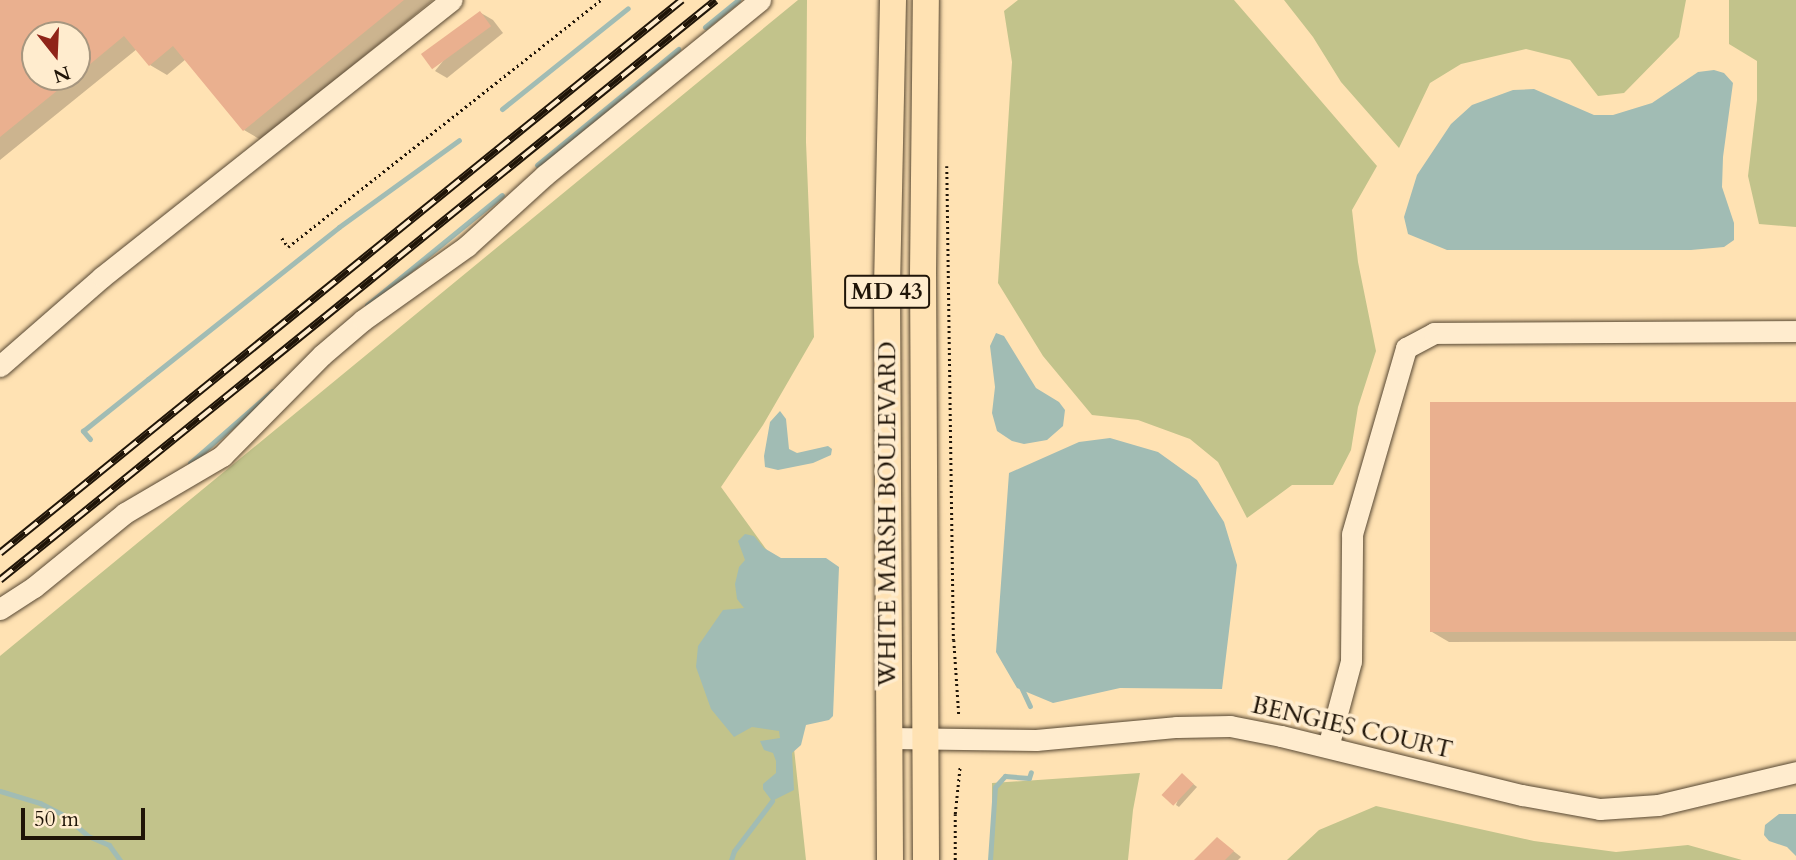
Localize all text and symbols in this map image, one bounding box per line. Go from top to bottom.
north arrow [21,21,91,91]
text: N [50,59,74,89]
road number: MD 43 [843,272,931,312]
street label: WHITE MARSH BOULEVARD [874,341,902,687]
street label: BENGIES COURT [1249,691,1455,765]
scale bar [24,794,149,838]
text: 50 m [34,805,79,834]

